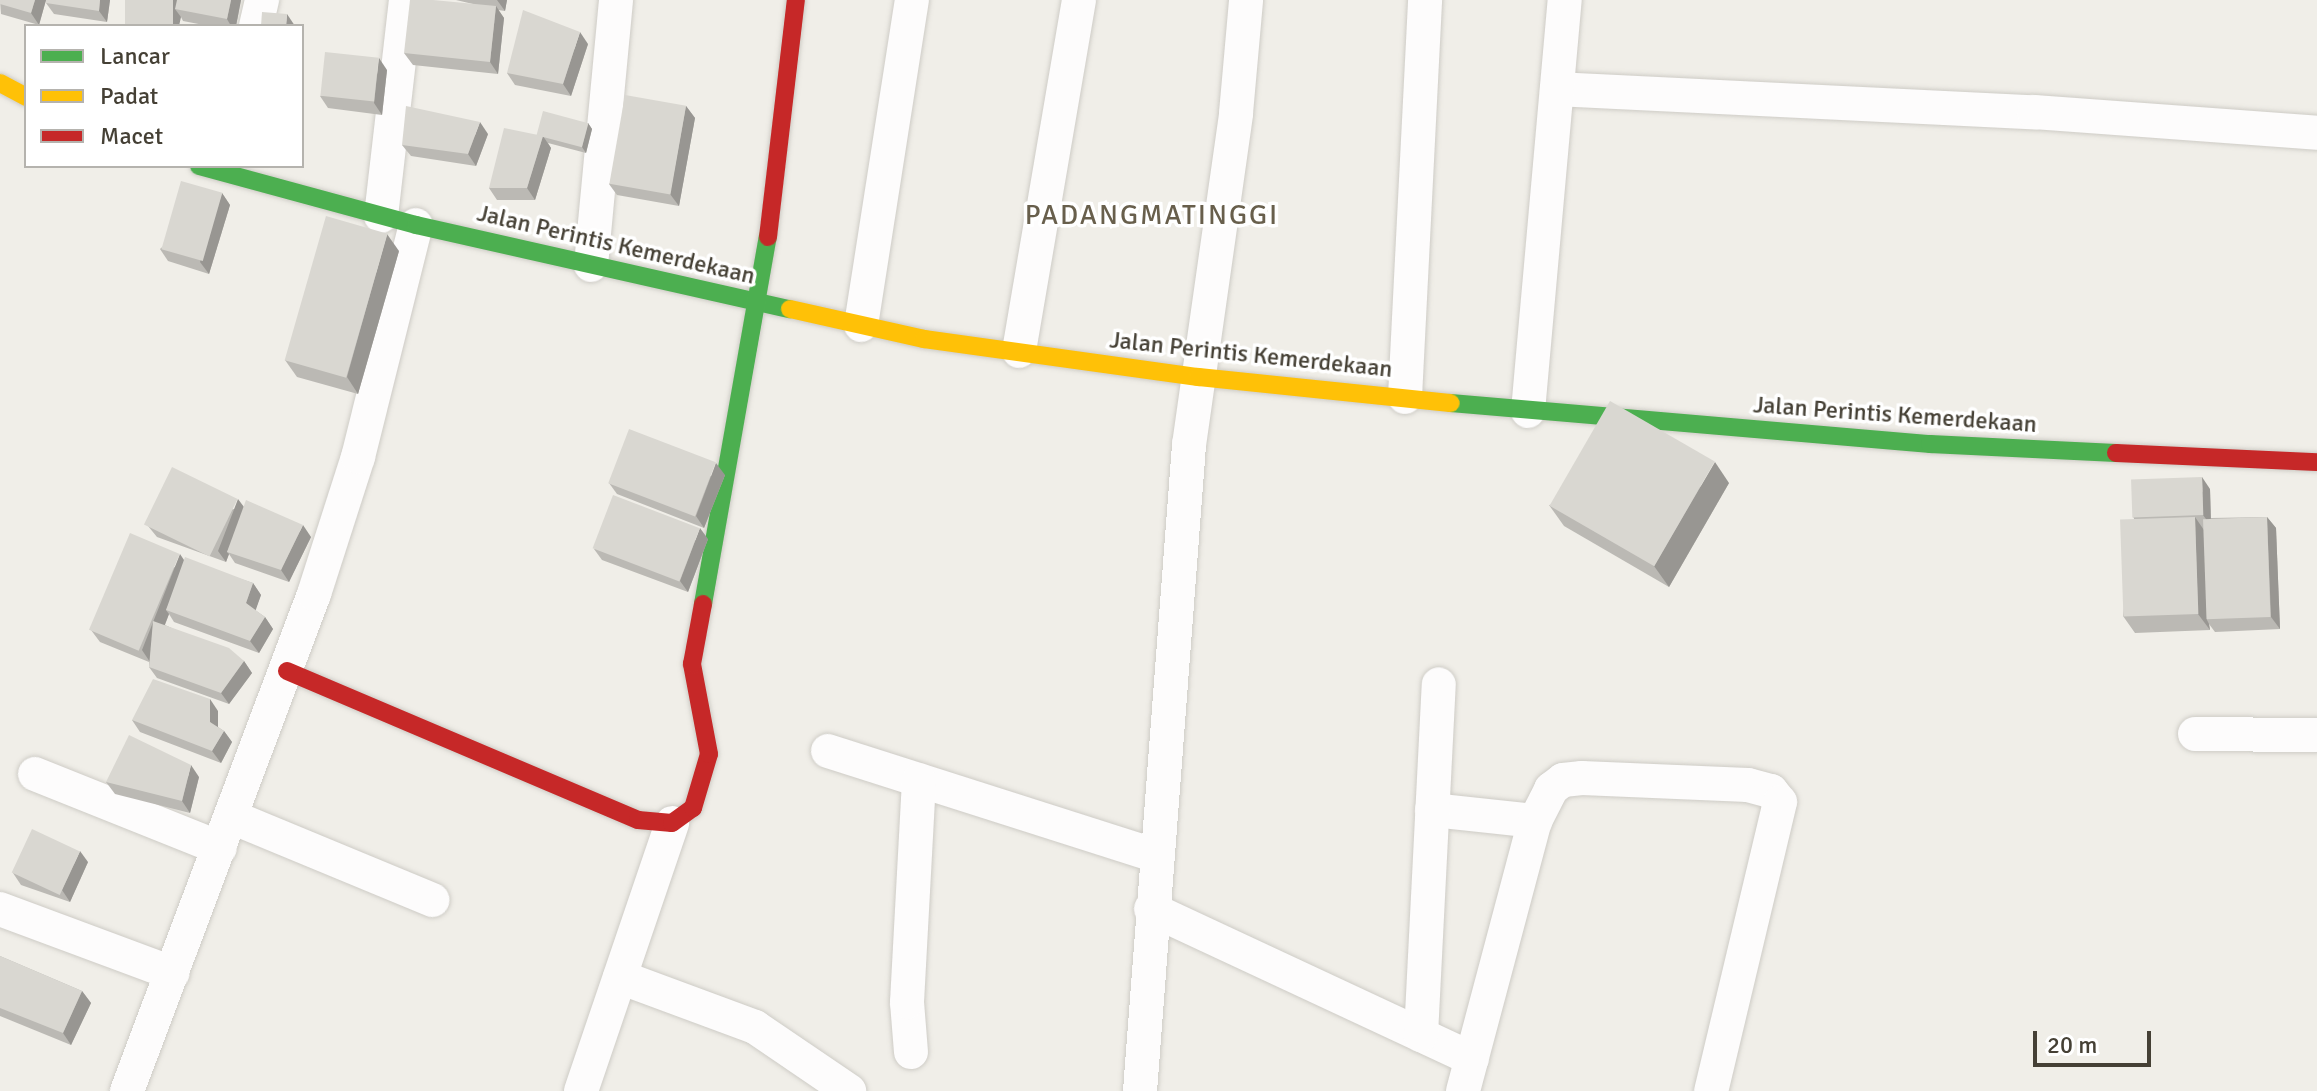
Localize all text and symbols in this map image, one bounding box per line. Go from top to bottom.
legend [24,24,304,168]
text: Lancar [100,41,170,71]
text: Padat [100,81,158,111]
text: Macet [100,121,163,151]
district label: PADANGMATINGGI [1025,198,1279,232]
street label: Jalan Perintis Kemerdekaan [474,199,758,291]
street label: Jalan Perintis Kemerdekaan [1108,326,1394,384]
street label: Jalan Perintis Kemerdekaan [1752,391,2038,439]
scale bar [2037,1015,2155,1065]
text: 20 m [2047,1030,2097,1060]

